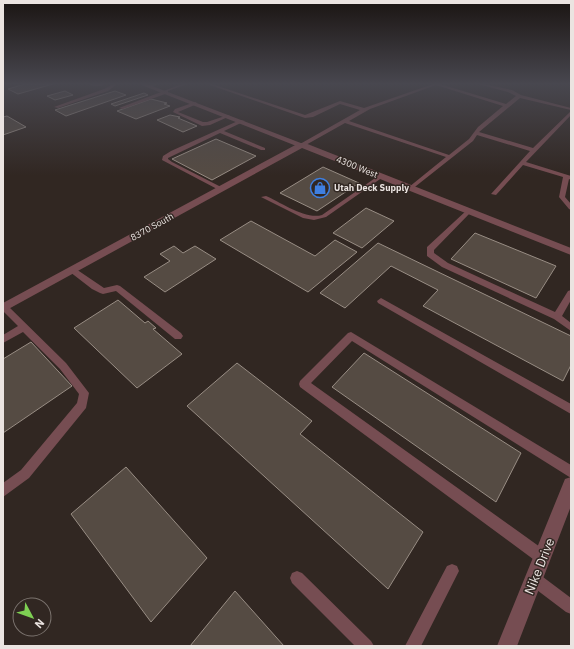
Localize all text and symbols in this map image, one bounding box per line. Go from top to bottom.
street label: 4300 West [335,153,380,180]
shop icon: Utah Deck Supply [309,177,331,199]
place label: Utah Deck Supply [334,182,409,193]
street label: 8370 South [128,210,175,243]
street label: Nike Drive [520,535,558,597]
north arrow [12,597,52,637]
text: N [32,616,47,631]

